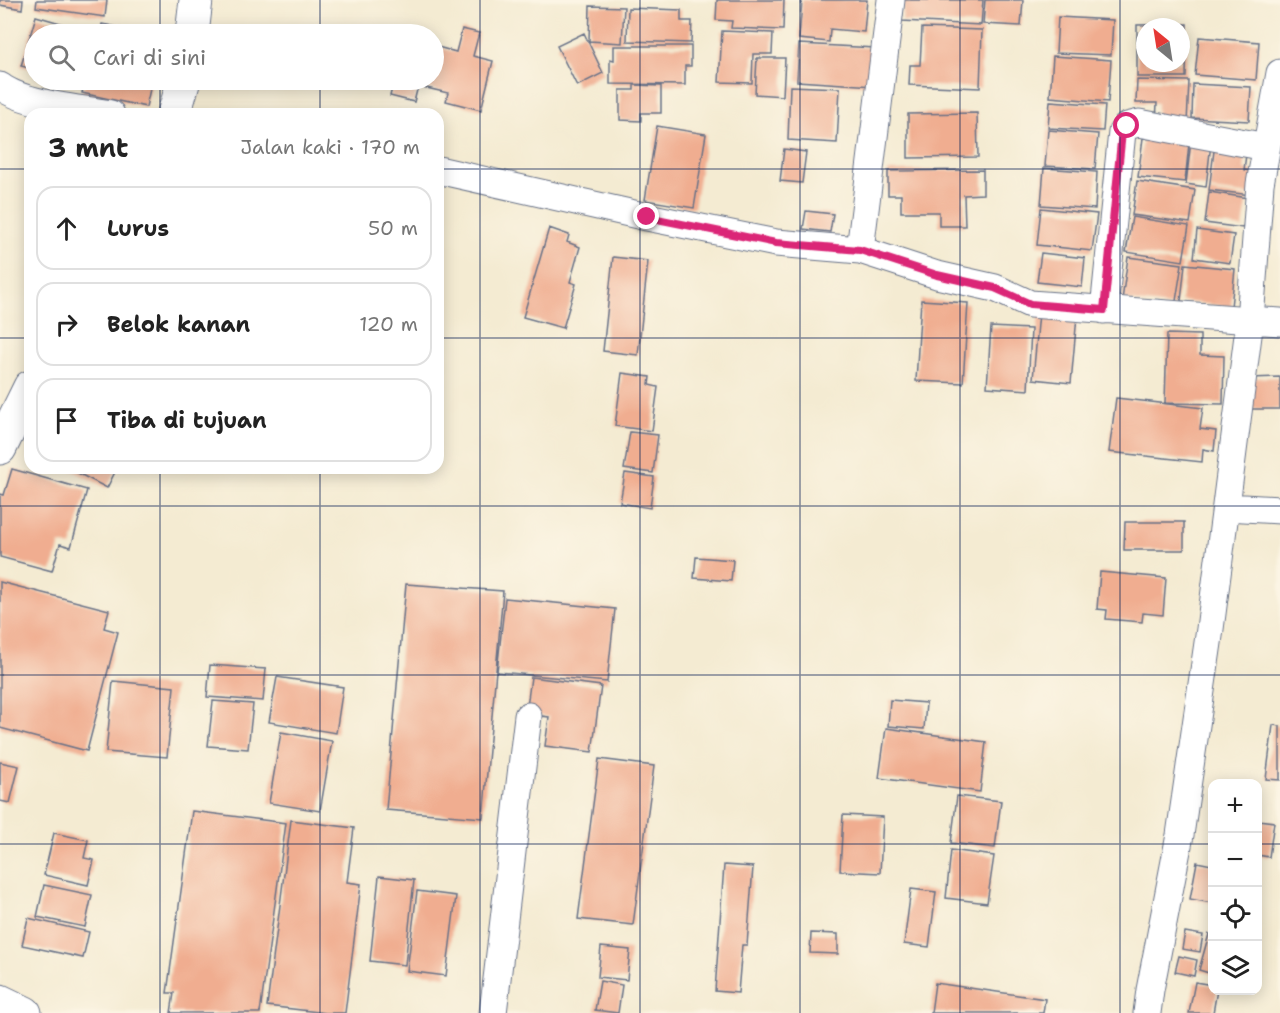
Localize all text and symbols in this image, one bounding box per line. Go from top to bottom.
north arrow [1136,18,1190,72]
search box [24,24,444,90]
icon: search [45,41,78,74]
text: Cari di sini [93,43,206,72]
route start [1113,112,1139,138]
text: 3 mnt [48,130,128,165]
text: Jalan kaki · 170 m [240,134,420,160]
route end [633,203,659,229]
icon: ahead [50,212,83,245]
text: Lurus [107,214,169,243]
text: 50 m [368,215,418,241]
icon: right [50,308,83,341]
text: Belok kanan [107,310,250,339]
text: 120 m [359,311,418,337]
icon: arrive [50,404,83,437]
text: Tiba di tujuan [107,406,267,435]
map controls [1208,779,1262,995]
button: + [1208,779,1262,833]
button: − [1208,833,1262,887]
button: locate [1208,887,1262,941]
button: layers [1208,941,1262,995]

